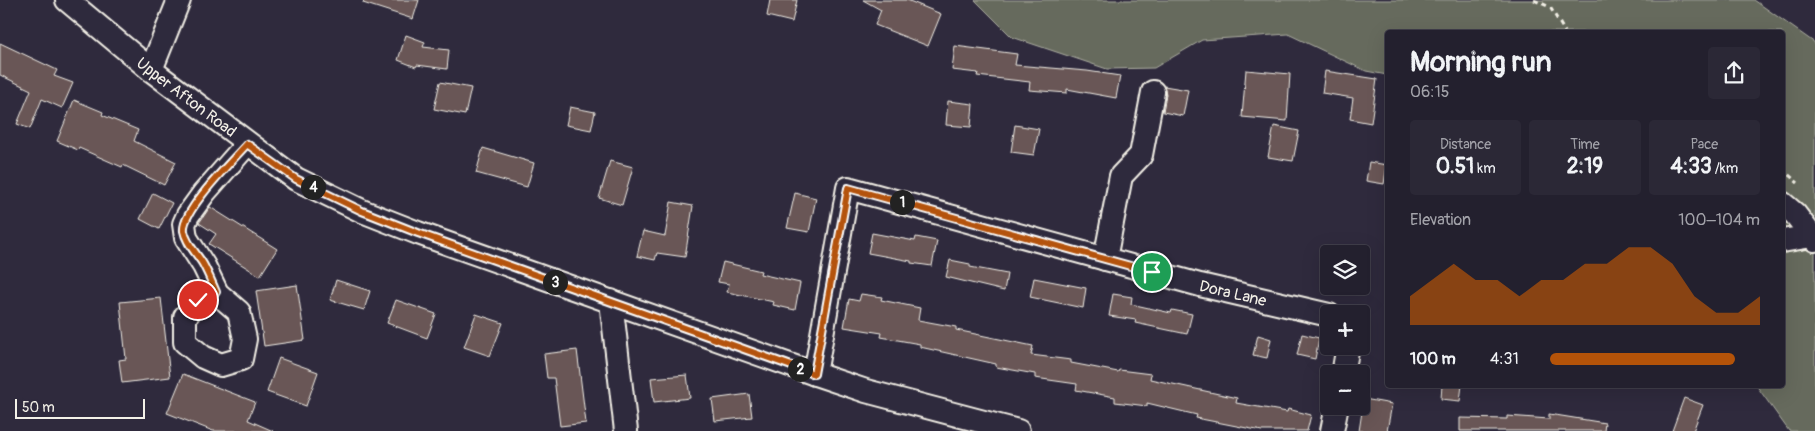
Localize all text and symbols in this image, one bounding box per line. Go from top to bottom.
text: Morning run [1410,45,1552,80]
button: share [1708,47,1760,99]
street label: Upper Afton Road [132,53,240,142]
text: 06:15 [1410,82,1449,102]
text: Distance [1440,136,1491,153]
text: Time [1570,136,1600,153]
text: Pace [1690,136,1718,153]
text: 0.51 [1436,153,1474,180]
text: 2:19 [1567,153,1603,180]
text: 4:33 [1671,153,1712,180]
text: km [1474,160,1496,177]
text: /km [1712,160,1738,177]
pin: 4 [300,174,326,200]
text: 4 [309,179,318,196]
pin: 1 [890,190,914,214]
text: 1 [900,194,905,211]
text: Elevation [1410,210,1471,230]
text: 100–104 m [1678,210,1760,230]
map controls [1320,245,1370,415]
button: layers [1320,245,1370,295]
pin [1131,251,1173,293]
icon: arrive [1138,258,1166,286]
pin: 3 [542,270,568,294]
text: 3 [552,274,559,291]
street label: Dora Lane [1197,276,1268,311]
pin [177,279,219,321]
icon: check [184,286,212,314]
button: + [1320,305,1370,355]
text: 100 m [1410,349,1456,369]
text: 4:31 [1490,349,1519,369]
pin: 2 [788,356,812,382]
text: 2 [797,361,804,378]
button: − [1320,365,1370,415]
scale bar [15,396,145,419]
text: 50 m [22,399,55,416]

